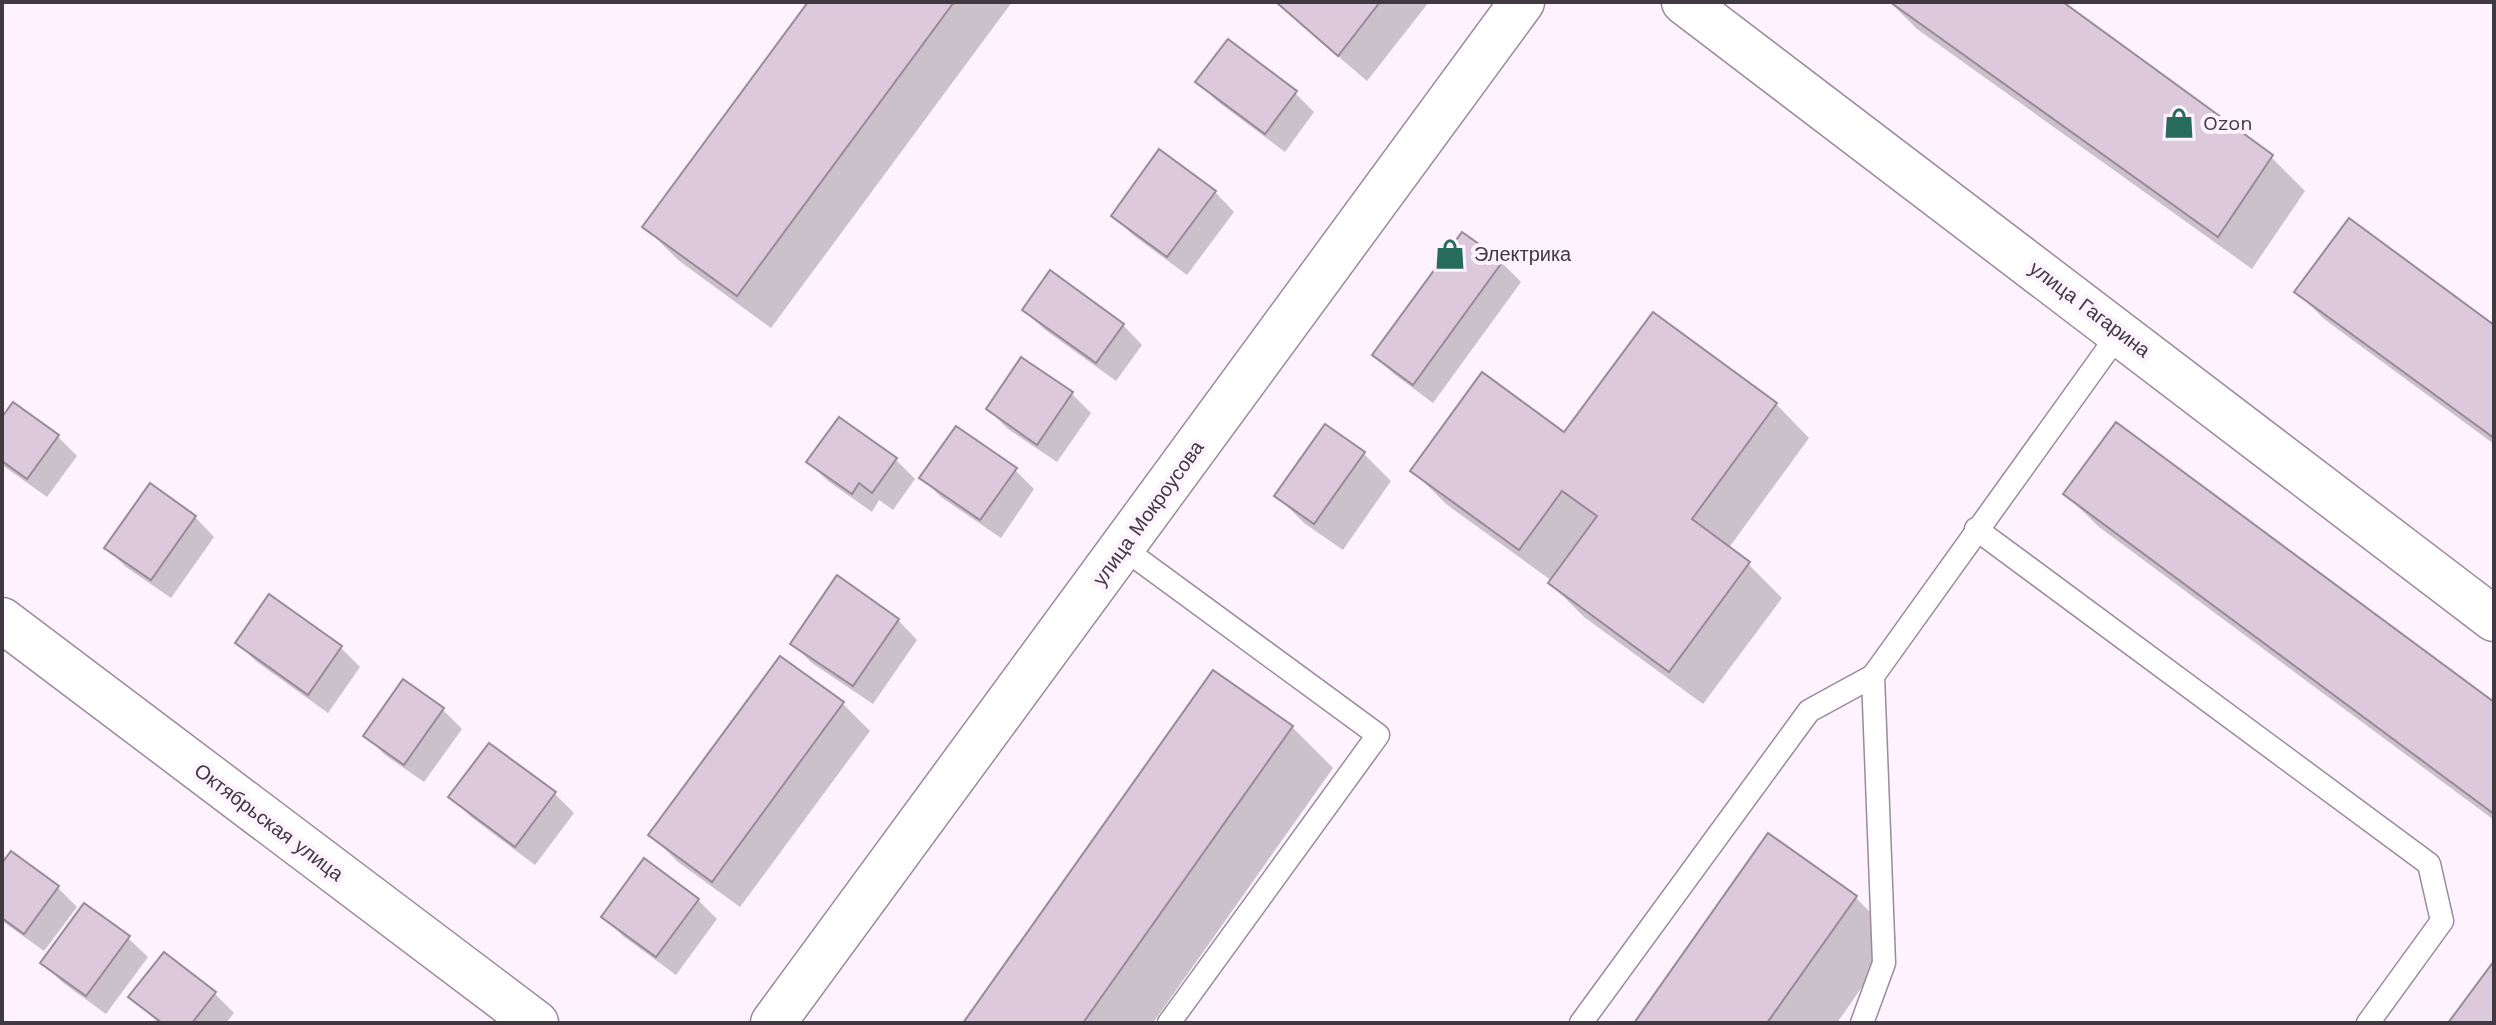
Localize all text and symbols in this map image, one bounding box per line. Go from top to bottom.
shop icon: Ozon [2162,106,2196,140]
place label: Ozon [2203,111,2253,135]
shop icon: Электрика [1433,237,1467,271]
place label: Электрика [1474,242,1572,266]
street label: улица Гагарина [2025,256,2156,363]
street label: улица Мокроусова [1087,435,1209,590]
street label: Октябрьская улица [190,758,349,886]

